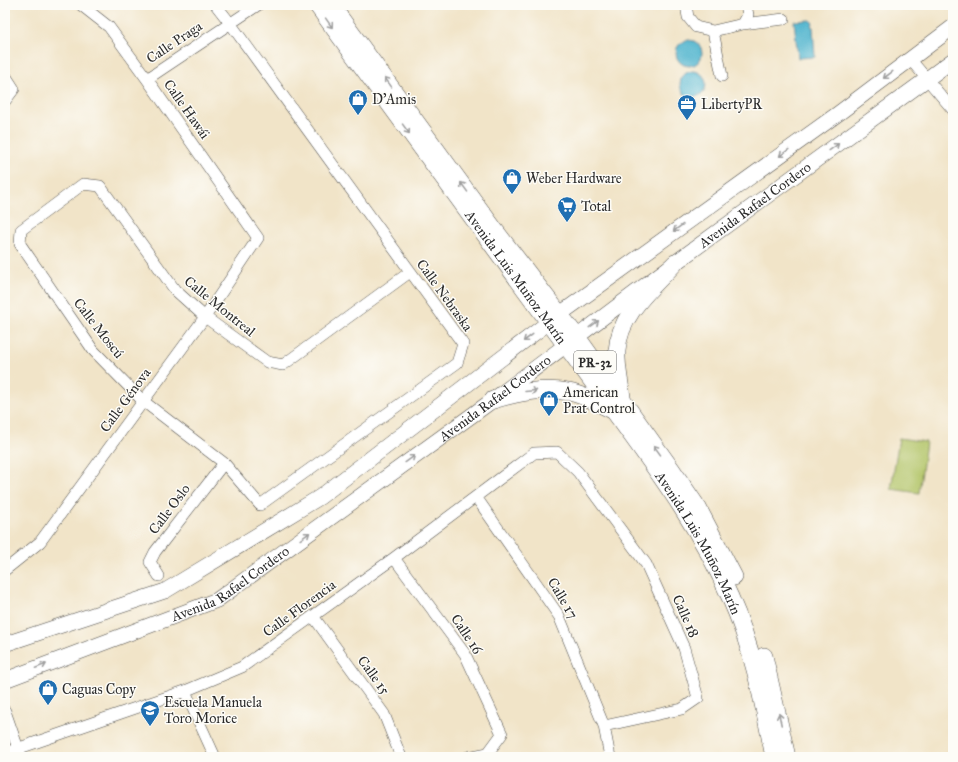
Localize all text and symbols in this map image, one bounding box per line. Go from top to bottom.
one-way arrow [325,17,333,28]
street label: Calle Praga [143,18,205,67]
one-way arrow [883,71,894,80]
street label: Calle Hawái [160,76,213,142]
one-way arrow [384,77,392,88]
shop icon: D'Amis [347,88,369,116]
place label: D'Amis [372,91,416,108]
office icon: LibertyPR [676,93,698,121]
place label: LibertyPR [701,96,763,113]
one-way arrow [402,123,410,134]
one-way arrow [828,143,839,152]
one-way arrow [778,148,789,157]
street label: Avenida Rafael Cordero [695,159,814,252]
shop icon: Weber Hardware [501,167,523,195]
place label: Weber Hardware [526,170,622,187]
one-way arrow [460,182,468,193]
supermarket icon: Total [556,195,578,223]
place label: Total [581,198,611,215]
street label: Avenida Luis Muñoz Marín [460,206,570,348]
one-way arrow [673,224,684,232]
street label: Calle Nebraska [413,256,476,335]
street label: Calle Montreal [181,273,259,340]
street label: Calle Moscú [70,295,128,362]
one-way arrow [588,320,599,328]
one-way arrow [522,334,533,342]
road number: PR-32 [574,351,616,373]
street label: Avenida Rafael Cordero [435,352,554,446]
street label: Calle Génova [96,365,154,436]
place label: American Prat Control [562,384,636,417]
one-way arrow [524,388,537,395]
shop icon: American Prat Control [538,389,560,417]
one-way arrow [653,444,661,455]
one-way arrow [405,455,416,463]
street label: Avenida Luis Muñoz Marín [651,467,745,617]
street label: Calle Oslo [145,481,194,538]
one-way arrow [300,531,311,540]
street label: Avenida Rafael Cordero [168,543,293,626]
street label: Calle 17 [544,575,581,622]
street label: Calle Florencia [259,576,339,641]
street label: Calle 18 [669,592,702,640]
street label: Calle 16 [447,611,487,658]
street label: Calle 15 [354,653,394,698]
one-way arrow [35,662,47,670]
shop icon: Caguas Copy [37,678,59,706]
place label: Caguas Copy [62,681,136,698]
place label: Escuela Manuela Toro Morice [164,694,262,727]
school or university icon: Escuela Manuela Toro Morice [139,699,161,727]
one-way arrow [775,713,783,726]

